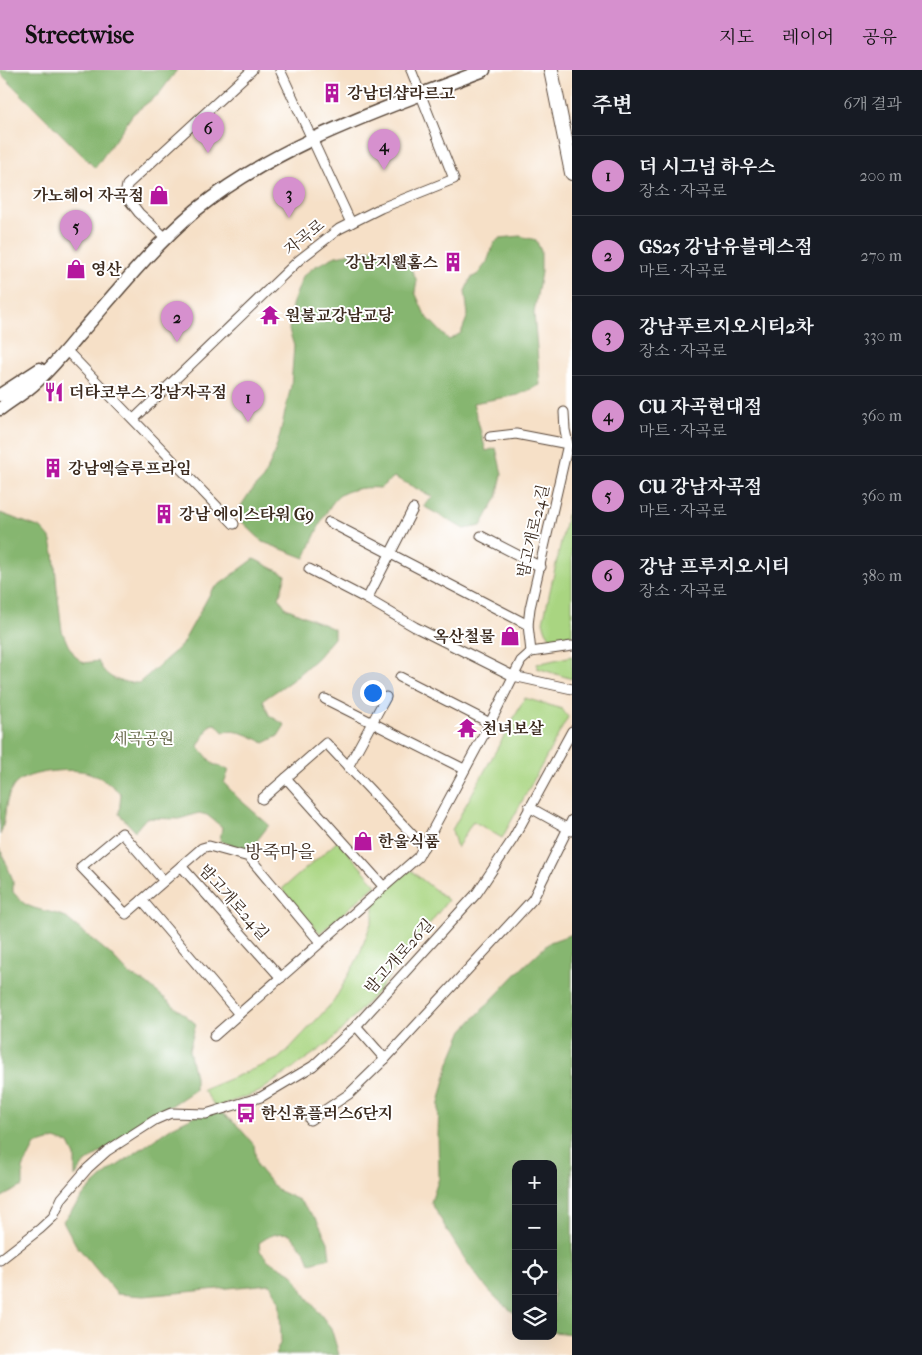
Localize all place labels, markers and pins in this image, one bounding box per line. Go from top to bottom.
building icon: 강남더샵라르고 [321,82,343,104]
place label: 강남더샵라르고 [347,84,456,103]
pin: 6 [192,112,224,153]
pin: 4 [368,129,400,170]
pin: 3 [273,177,305,218]
shop icon: 가노헤어 자곡점 [148,184,170,206]
place label: 가노헤어 자곡점 [32,186,144,205]
pin: 5 [60,210,92,251]
building icon: 강남지웰홈스 [442,251,464,273]
place label: 강남지웰홈스 [345,253,439,272]
shop icon: 영산 [65,258,87,280]
place label: 영산 [91,260,122,279]
pin: 2 [161,301,193,342]
temple icon: 원불교강남교당 [259,304,281,326]
place label: 원불교강남교당 [285,306,394,325]
restaurant icon: 더타코부스 강남자곡점 [43,381,65,403]
pin: 1 [232,381,264,422]
place label: 더타코부스 강남자곡점 [69,383,227,402]
building icon: 강남엑슬루프라임 [42,457,64,479]
place label: 강남엑슬루프라임 [68,459,192,478]
building icon: 강남 에이스타워 G9 [153,503,175,525]
place label: 강남 에이스타워 G9 [179,505,314,525]
shop icon: 옥산철물 [499,625,521,647]
place label: 옥산철물 [433,627,496,646]
temple icon: 천녀보살 [456,717,478,739]
place label: 천녀보살 [482,719,544,738]
shop icon: 한울식품 [352,830,374,852]
place label: 한울식품 [378,832,440,851]
bus stop icon: 한신휴플러스6단지 [235,1102,257,1124]
place label: 한신휴플러스6단지 [261,1104,393,1123]

